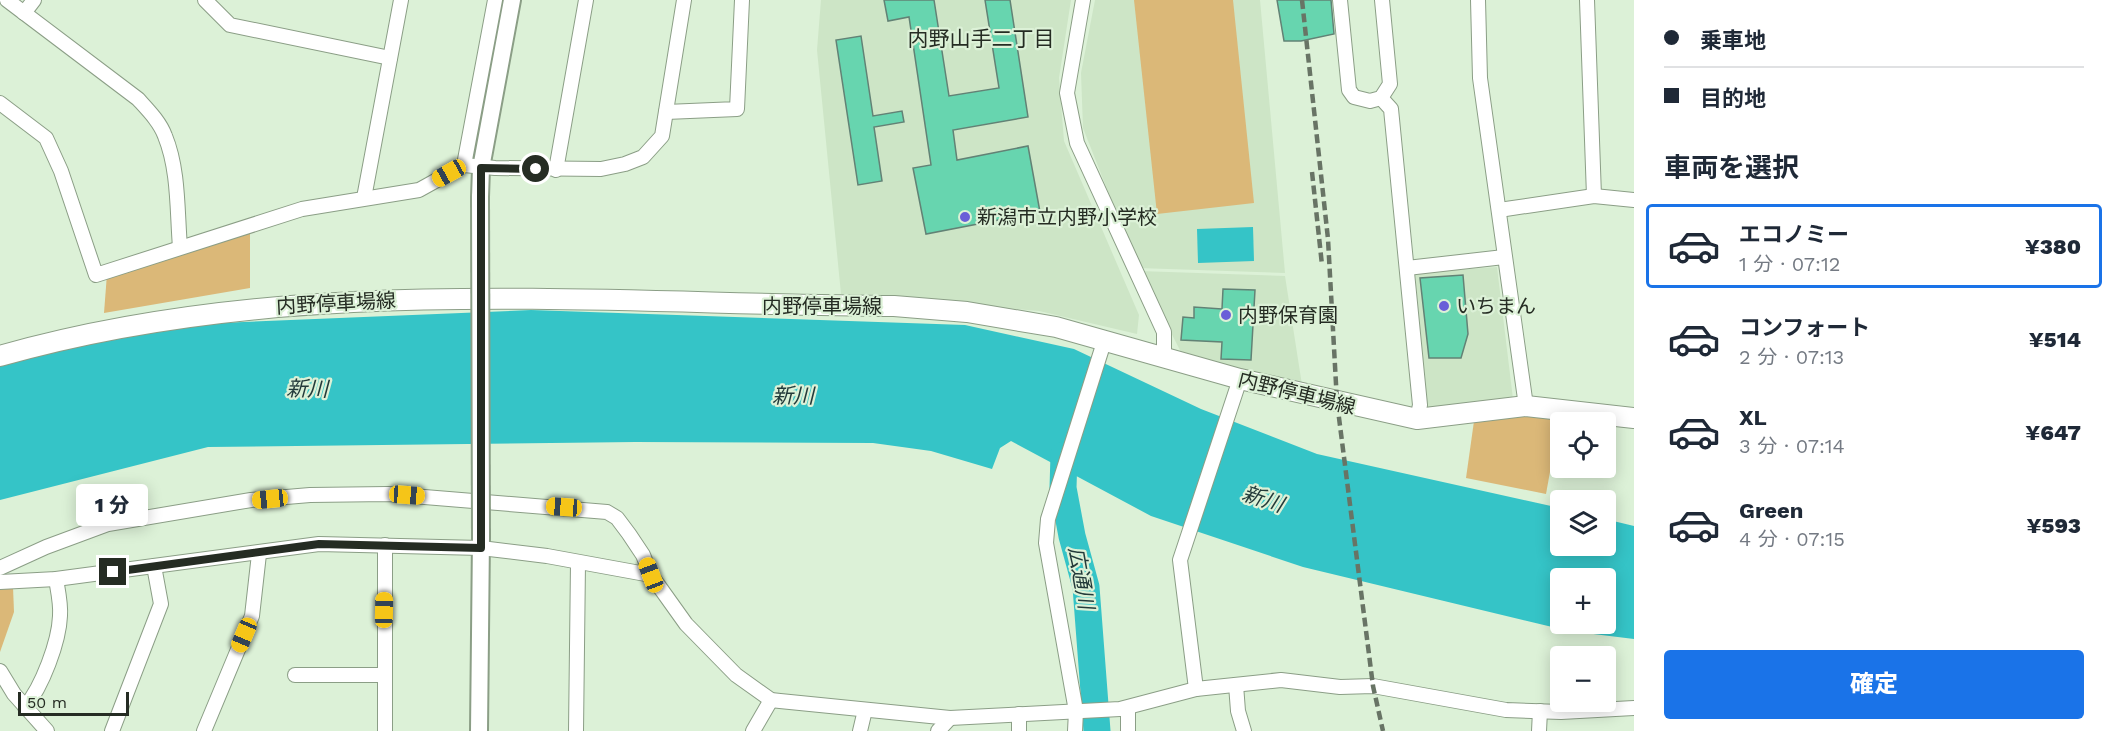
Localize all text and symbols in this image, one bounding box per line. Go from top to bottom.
district label: 内野山手二丁目 [908,26,1055,51]
text: 乗車地 [1700,28,1766,53]
text: 目的地 [1700,86,1766,111]
text: 車両を選択 [1664,152,1799,184]
route start [522,155,549,182]
car [429,156,469,190]
place label: 新潟市立内野小学校 [977,205,1157,229]
marker: 新潟市立内野小学校 [958,210,972,224]
icon: car [1667,219,1721,273]
text: エコノミー [1739,222,1849,247]
text: ¥380 [2025,234,2081,259]
text: 1 分 · 07:12 [1739,252,1840,276]
street label: 内野停車場線 [275,288,397,318]
street label: 内野停車場線 [762,294,882,318]
place label: いちまん [1456,294,1536,318]
marker: いちまん [1437,299,1451,313]
place label: 内野保育園 [1238,303,1338,327]
marker: 内野保育園 [1219,308,1233,322]
icon: car [1667,312,1721,366]
text: コンフォート [1739,315,1870,340]
text: ¥514 [2029,327,2081,352]
text: 2 分 · 07:13 [1739,345,1844,369]
street label: 内野停車場線 [1236,367,1358,419]
water label: 新川 [286,376,330,401]
water label: 新川 [772,383,816,408]
icon: car [1667,405,1721,459]
text: XL [1739,405,1767,430]
map controls [1550,412,1616,712]
button: locate [1550,412,1616,478]
text: ¥647 [2025,420,2081,445]
text: 3 分 · 07:14 [1739,434,1845,458]
water label: 新川 [1239,480,1289,518]
callout: 1 分 [77,485,149,527]
car [388,485,426,505]
car [251,488,289,510]
button: layers [1550,490,1616,556]
text: 1 分 [95,493,129,517]
car [545,497,583,517]
icon: car [1667,498,1721,552]
text: Green [1739,498,1803,523]
text: ¥593 [2027,513,2081,538]
text: 4 分 · 07:15 [1739,527,1845,551]
water label: 広通川 [1064,545,1100,613]
car [636,555,666,595]
route end [99,558,126,585]
button: + [1550,568,1616,634]
car [375,592,393,628]
car [229,615,259,655]
button: − [1550,646,1616,712]
button: 確定 [1664,650,2084,719]
scale bar [18,689,129,716]
text: 50 m [27,693,67,712]

